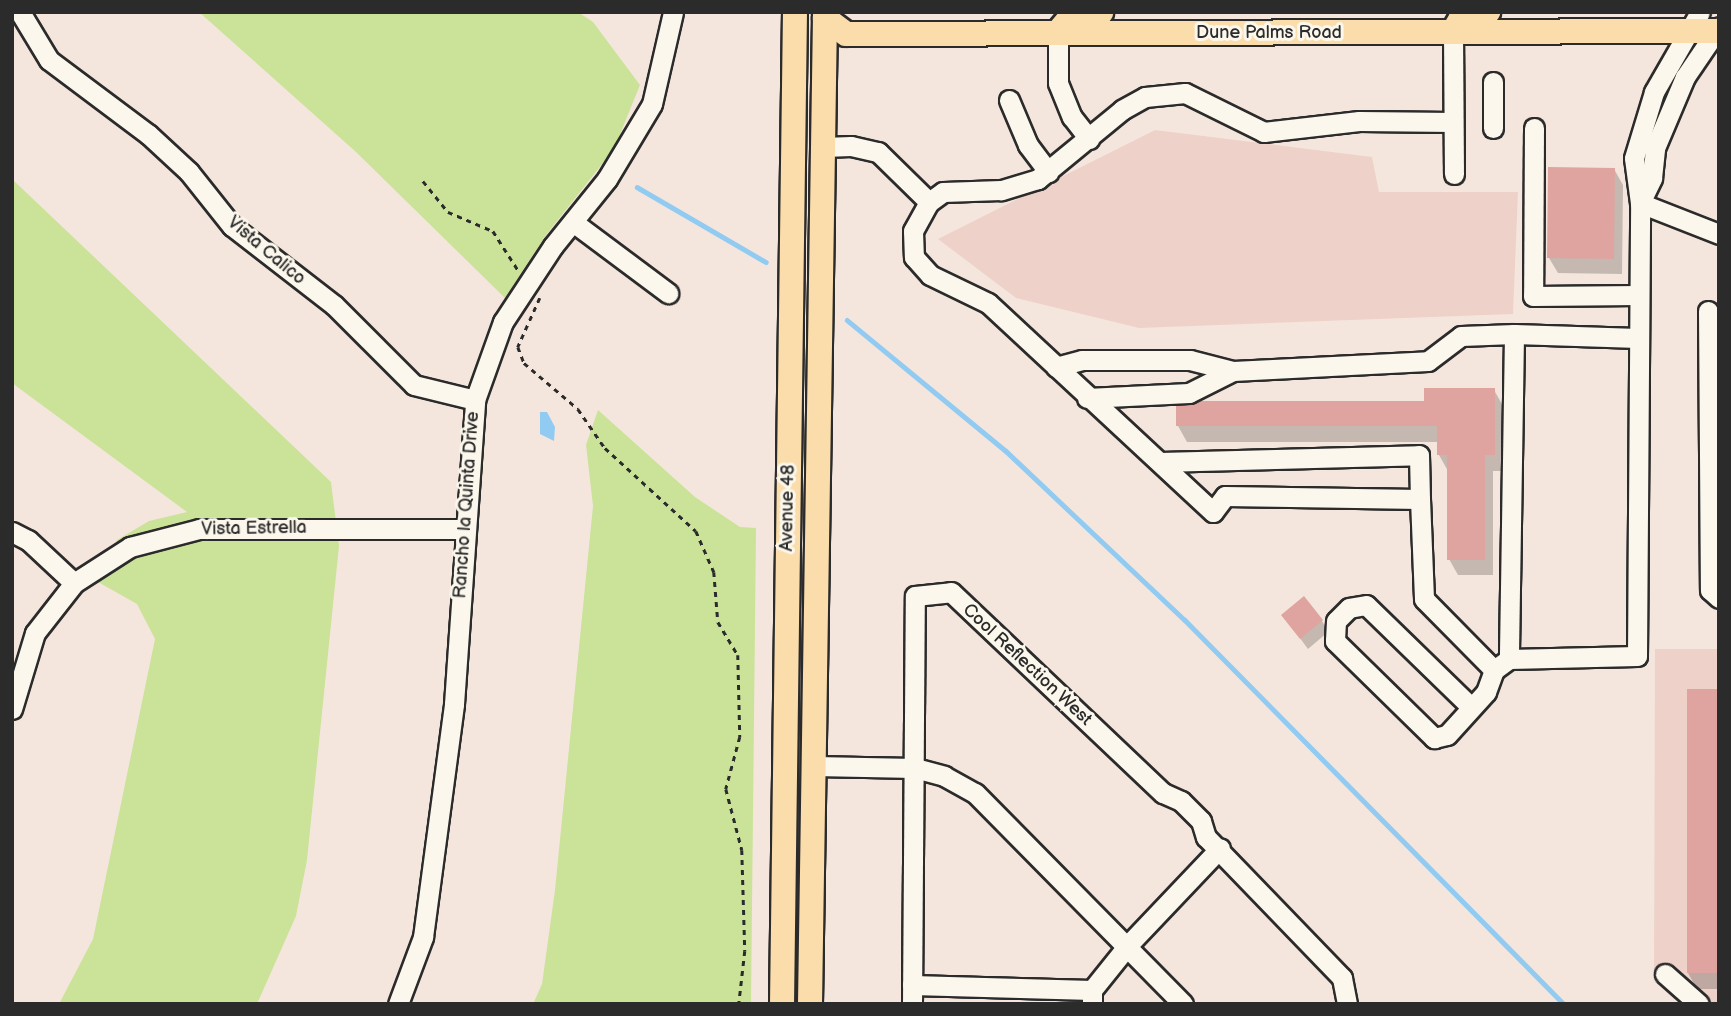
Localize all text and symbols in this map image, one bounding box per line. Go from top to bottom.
street label: Dune Palms Road [1196,22,1342,44]
street label: Vista Calico [223,212,309,290]
street label: Rancho la Quinta Drive [450,411,484,599]
street label: Avenue 48 [776,464,800,552]
street label: Vista Estrella [201,517,307,541]
street label: Cool Reflection West [958,599,1096,731]

